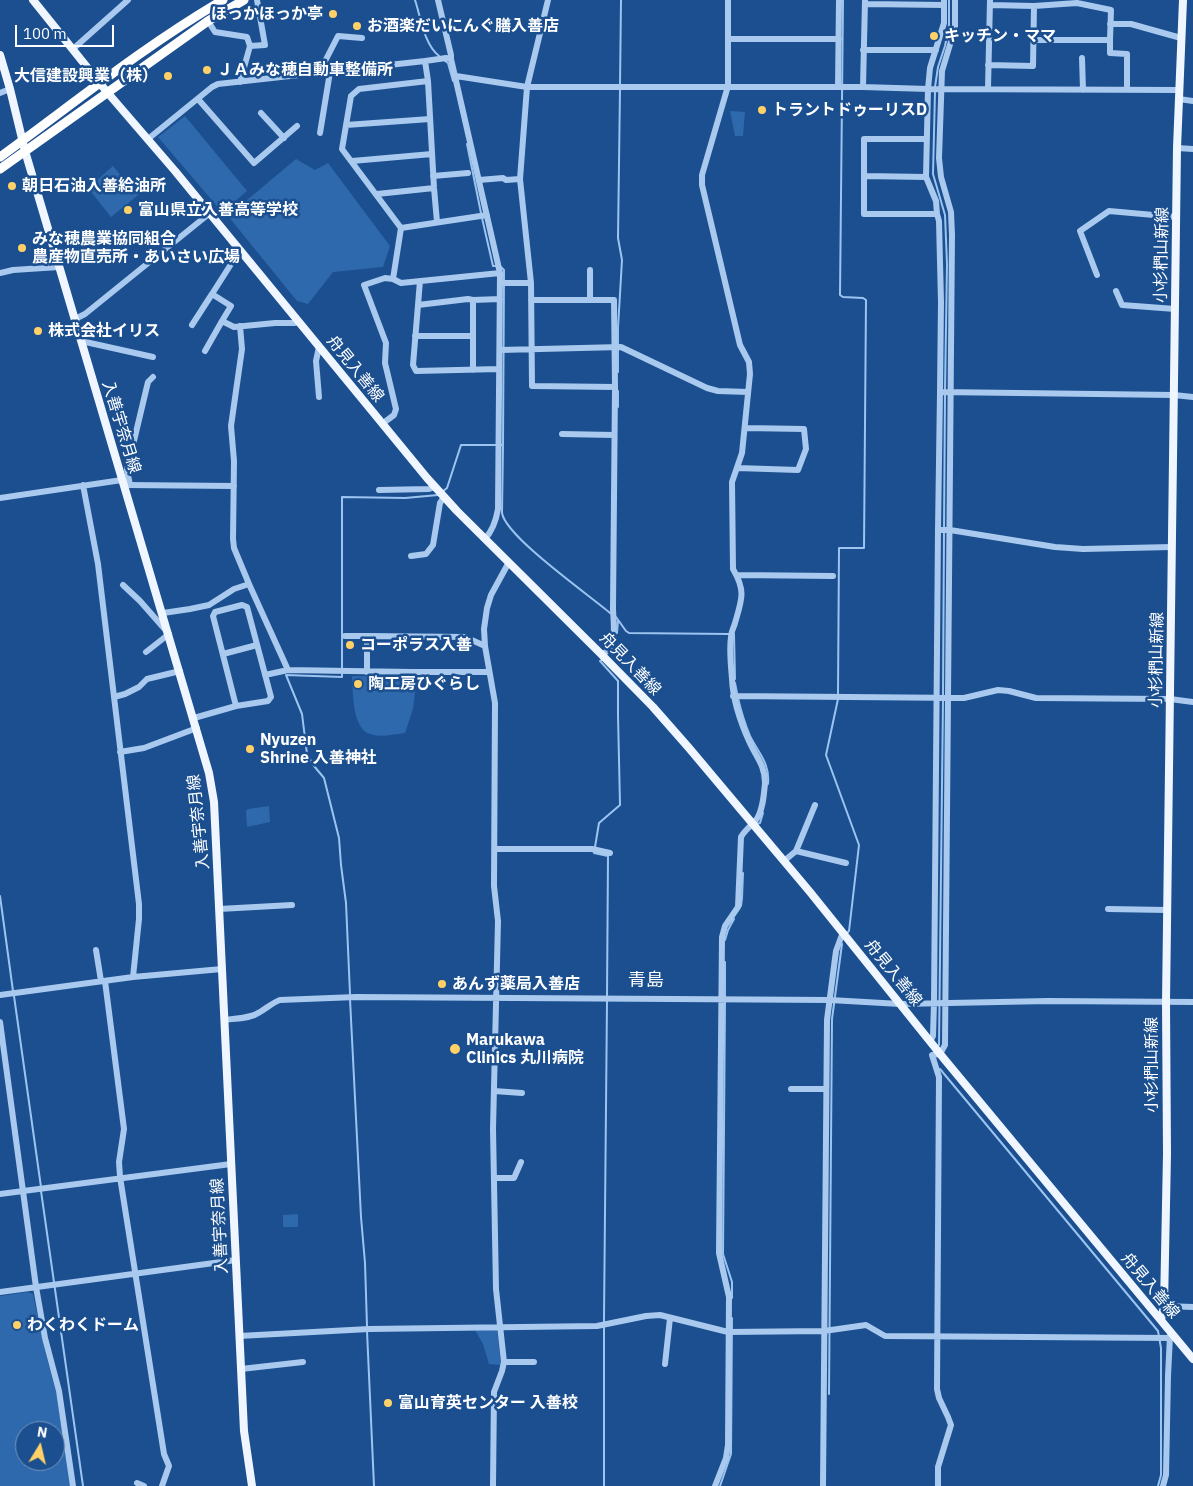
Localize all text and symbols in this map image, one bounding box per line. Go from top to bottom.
place label: ほっかほっか亭 [211,4,323,24]
marker: ほっかほっか亭 [327,8,339,20]
scale bar [18,15,116,47]
place label: お酒楽だいにんぐ膳入善店 [367,16,559,36]
marker: お酒楽だいにんぐ膳入善店 [351,20,363,32]
text: 100 m [23,24,67,43]
place label: キッチン・ママ [944,26,1056,46]
marker: キッチン・ママ [928,30,940,42]
place label: ＪＡみな穂自動車整備所 [217,60,393,80]
marker: ＪＡみな穂自動車整備所 [201,64,213,76]
place label: 大信建設興業（株） [14,66,158,86]
marker: 大信建設興業（株） [162,70,174,82]
place label: トラントドゥーリスD [772,100,927,120]
marker: トラントドゥーリスD [756,104,768,116]
place label: 朝日石油入善給油所 [22,176,166,196]
marker: 朝日石油入善給油所 [6,180,18,192]
place label: 富山県立入善高等学校 [138,200,298,220]
marker: 富山県立入善高等学校 [122,204,134,216]
street label: 小杉椚山新線 [1152,207,1172,303]
place label: みな穂農業協同組合 農産物直売所・あいさい広場 [32,229,240,267]
marker: みな穂農業協同組合 農産物直売所・あいさい広場 [16,242,28,254]
place label: 株式会社イリス [48,321,160,341]
marker: 株式会社イリス [32,325,44,337]
street label: 舟見入善線 [322,332,388,406]
street label: 入善宇奈月線 [98,378,144,476]
street label: 小杉椚山新線 [1147,612,1167,708]
street label: 舟見入善線 [595,629,665,699]
place label: コーポラス入善 [360,635,472,655]
marker: コーポラス入善 [344,639,356,651]
place label: 陶工房ひぐらし [368,674,480,694]
marker: 陶工房ひぐらし [352,678,364,690]
place label: Nyuzen Shrine 入善神社 [260,730,377,768]
marker: Nyuzen Shrine 入善神社 [244,743,256,755]
street label: 入善宇奈月線 [184,773,214,871]
street label: 舟見入善線 [860,936,926,1010]
district label: 青島 [628,970,664,992]
place label: あんず薬局入善店 [452,974,580,994]
marker: あんず薬局入善店 [436,978,448,990]
street label: 小杉椚山新線 [1142,1017,1162,1113]
place label: Marukawa Clinics 丸川病院 [466,1030,584,1068]
marker: Marukawa Clinics 丸川病院 [448,1042,462,1056]
street label: 入善宇奈月線 [208,1178,232,1274]
street label: 舟見入善線 [1117,1249,1183,1323]
place label: わくわくドーム [27,1315,139,1335]
marker: わくわくドーム [11,1319,23,1331]
place label: 富山育英センター 入善校 [398,1393,578,1413]
marker: 富山育英センター 入善校 [382,1397,394,1409]
north arrow [15,1421,65,1471]
text: N [36,1422,49,1442]

